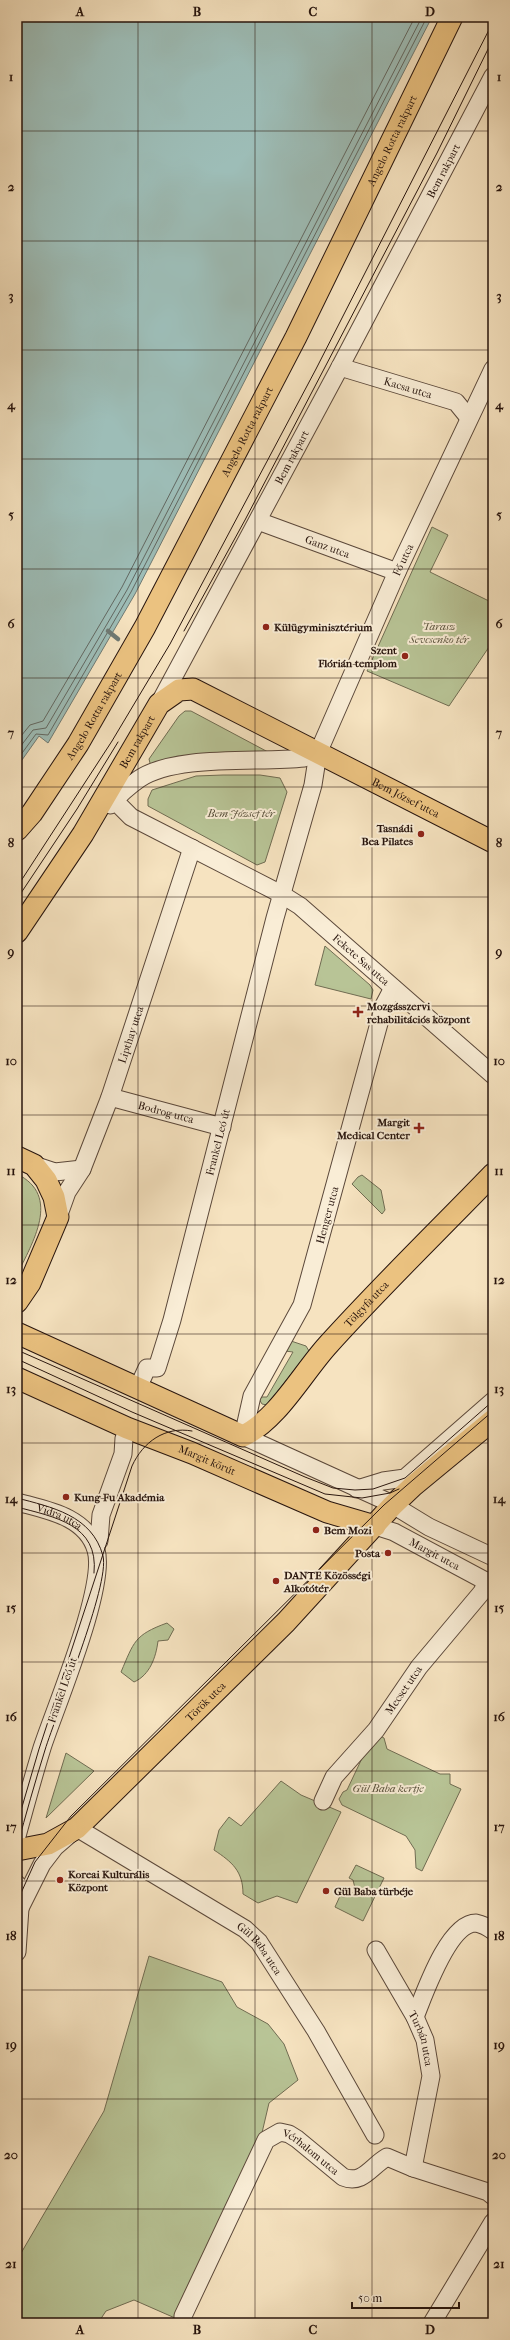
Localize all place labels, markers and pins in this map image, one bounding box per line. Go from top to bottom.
place label: Külügyminisztérium [274,621,373,634]
marker: Külügyminisztérium [261,622,271,632]
place label: Szent Flórián-templom [317,644,398,670]
marker: Szent Flórián-templom [400,651,410,661]
place label: Tasnádi Bea Pilates [362,822,414,848]
marker: Tasnádi Bea Pilates [416,829,426,839]
place label: Mozgásszervi rehabilitációs központ [366,1000,471,1026]
marker: Mozgásszervi rehabilitációs központ [352,1006,364,1018]
place label: Margit Medical Center [336,1116,411,1142]
marker: Margit Medical Center [413,1122,425,1134]
place label: Kung-Fu Akadémia [74,1491,165,1504]
marker: Kung-Fu Akadémia [61,1492,71,1502]
place label: Bem Mozi [324,1524,372,1537]
marker: Bem Mozi [311,1525,321,1535]
place label: Posta [355,1547,381,1560]
marker: Posta [383,1548,393,1558]
place label: DANTE Közösségi Alkotótér [283,1569,371,1595]
marker: DANTE Közösségi Alkotótér [271,1576,281,1586]
place label: Koreai Kulturális Központ [68,1868,149,1894]
marker: Koreai Kulturális Központ [55,1875,65,1885]
place label: Gül Baba türbéje [334,1885,414,1898]
marker: Gül Baba türbéje [321,1886,331,1896]

